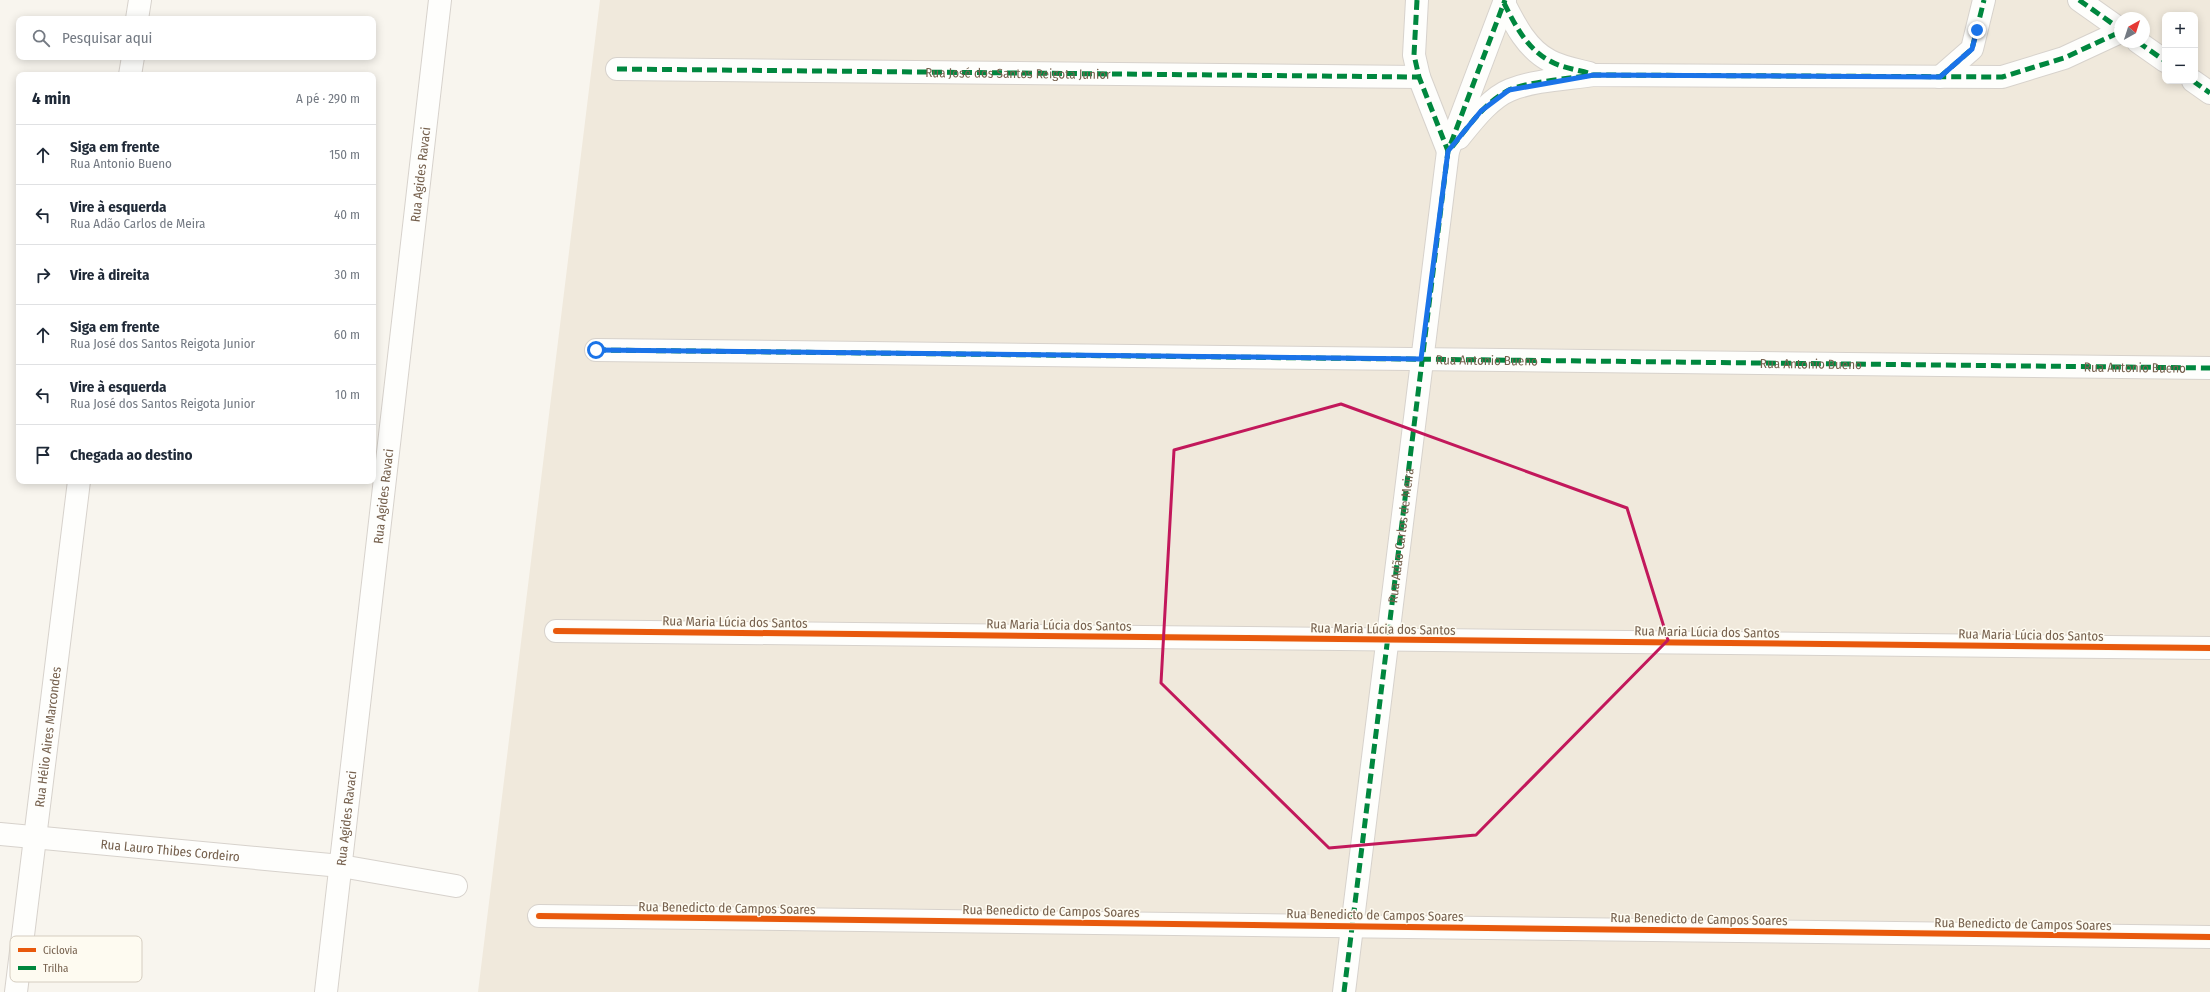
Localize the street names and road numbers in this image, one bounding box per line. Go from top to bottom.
street label: Rua José dos Santos Reigota Junior [925,65,1111,81]
street label: Rua Agides Ravaci [407,126,433,223]
street label: Rua Antonio Bueno [1436,352,1538,368]
street label: Rua Antonio Bueno [1760,355,1862,372]
street label: Rua Antonio Bueno [2084,359,2186,375]
street label: Rua Agides Ravaci [370,448,396,545]
street label: Rua Adão Carlos de Meira [1385,467,1416,604]
street label: Rua Maria Lúcia dos Santos [662,613,808,631]
street label: Rua Maria Lúcia dos Santos [986,616,1132,634]
street label: Rua Maria Lúcia dos Santos [1310,620,1456,638]
street label: Rua Maria Lúcia dos Santos [1634,623,1780,641]
street label: Rua Maria Lúcia dos Santos [1958,626,2104,644]
street label: Rua Hélio Aires Marcondes [31,665,64,808]
street label: Rua Agides Ravaci [333,770,359,867]
street label: Rua Lauro Thibes Cordeiro [100,836,241,864]
street label: Rua Benedicto de Campos Soares [638,899,816,917]
street label: Rua Benedicto de Campos Soares [962,902,1140,920]
street label: Rua Benedicto de Campos Soares [1286,906,1464,924]
street label: Rua Benedicto de Campos Soares [1610,910,1788,928]
street label: Rua Benedicto de Campos Soares [1934,915,2112,933]

